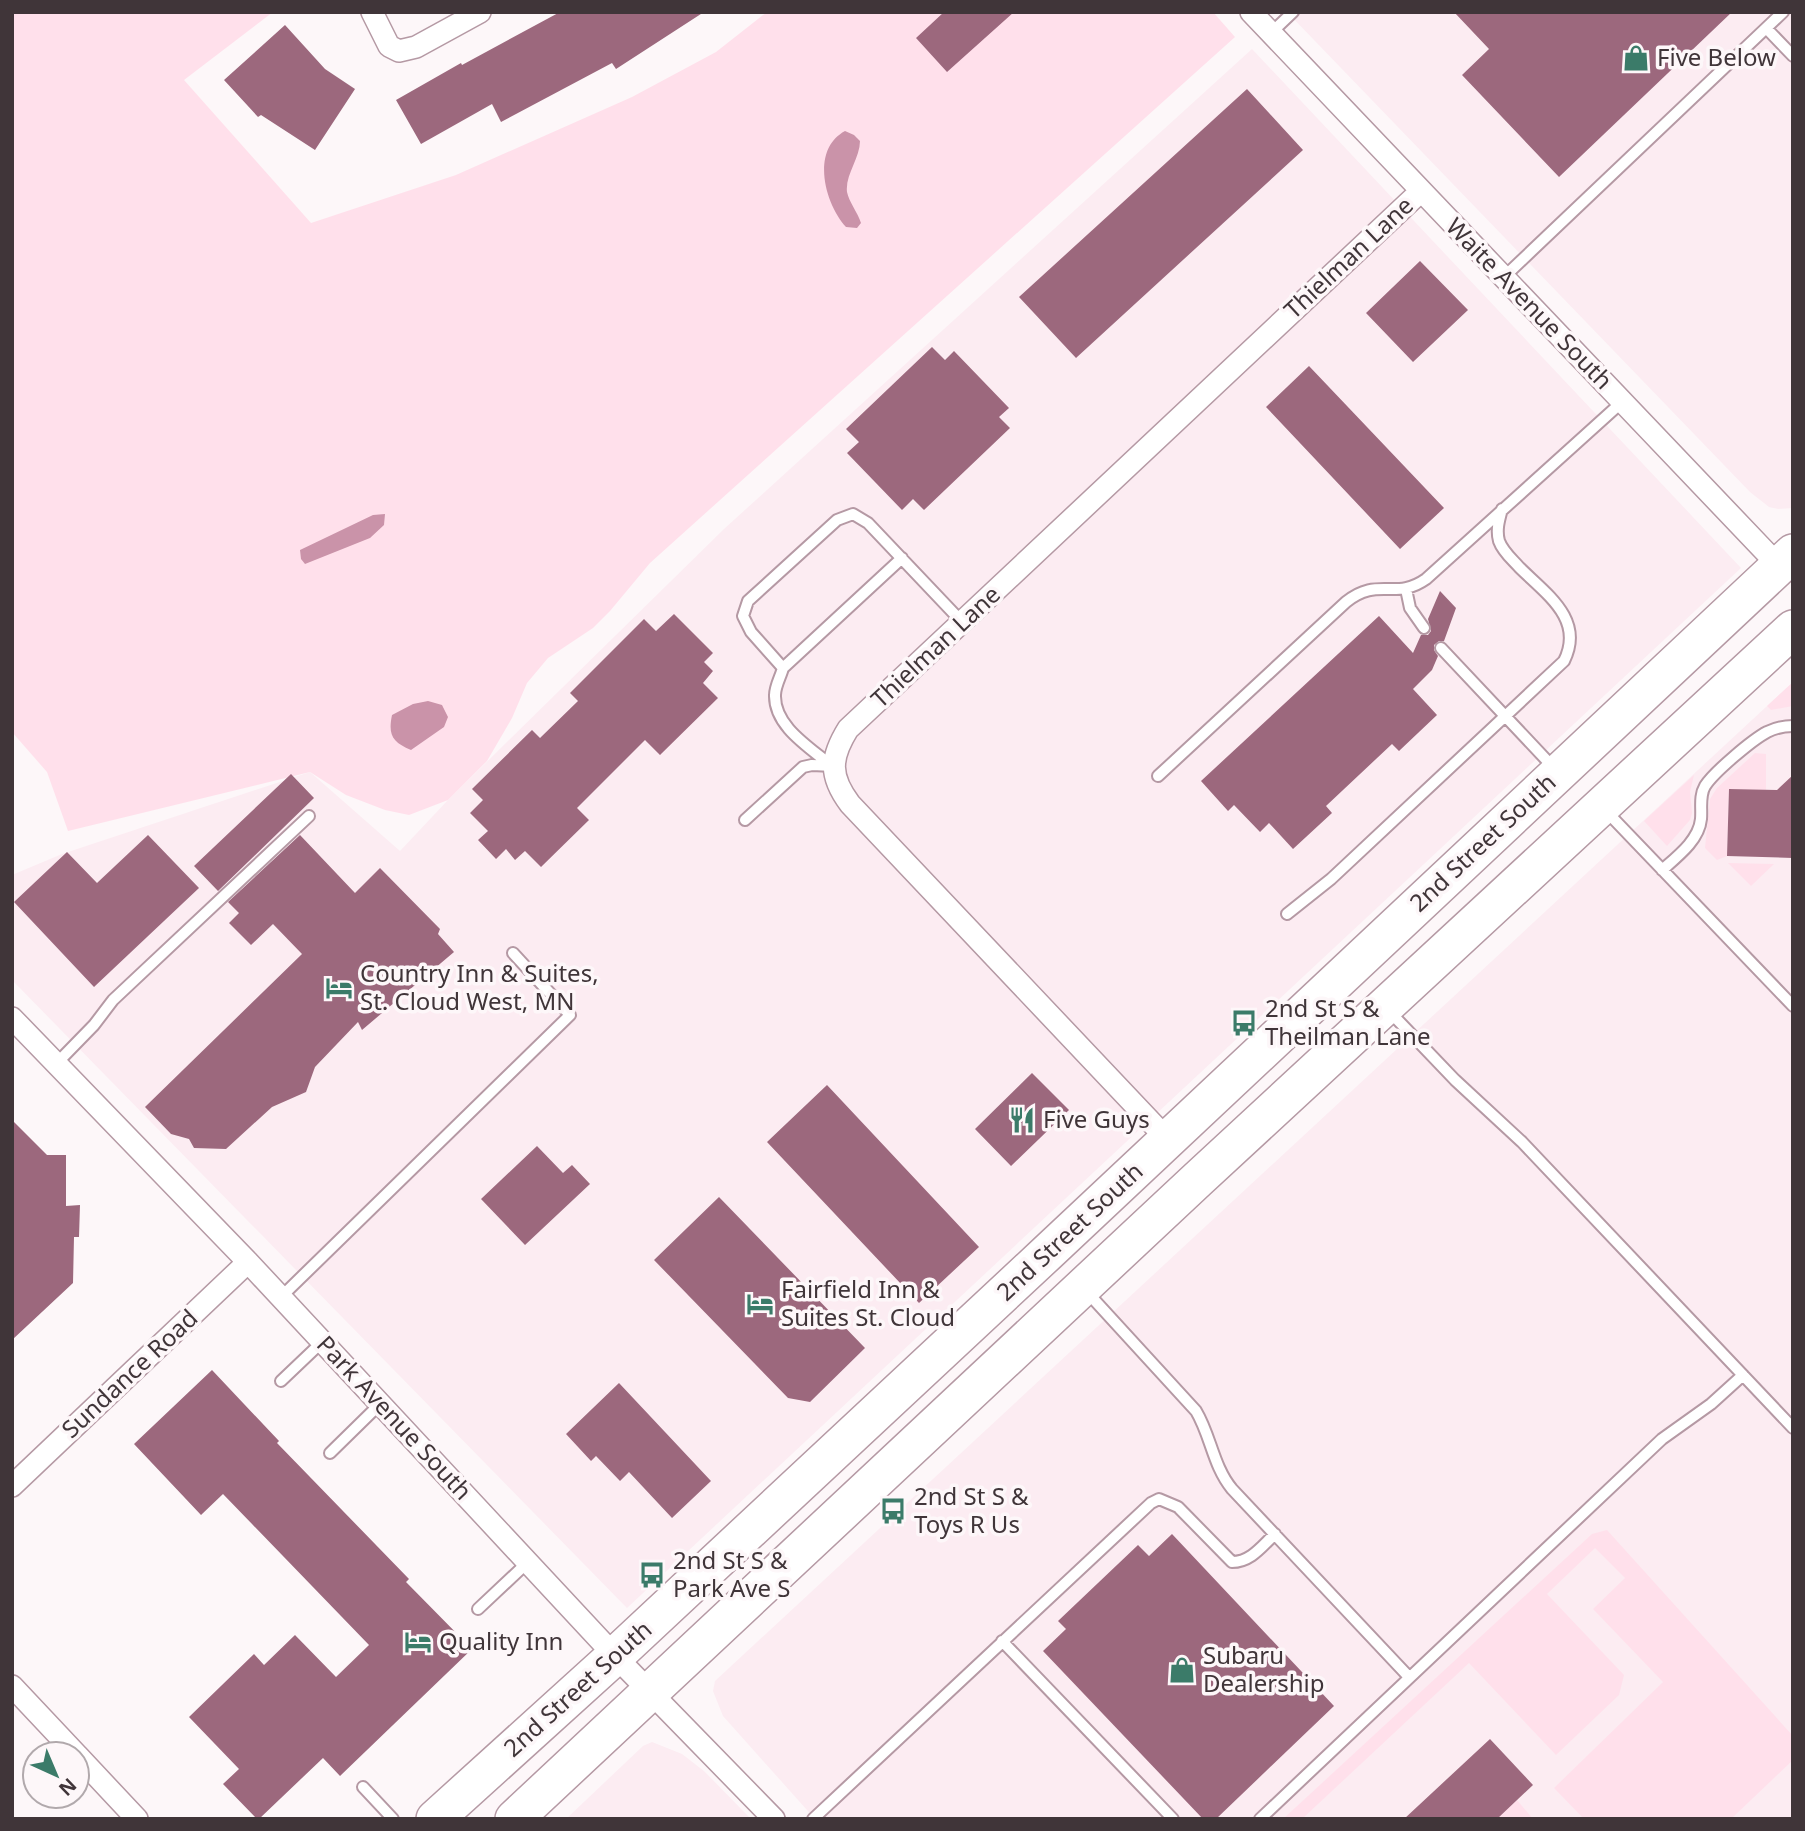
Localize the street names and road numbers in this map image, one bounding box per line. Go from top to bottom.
street label: Thielman Lane [1276,188,1420,325]
street label: Waite Avenue South [1440,210,1621,396]
street label: Thielman Lane [863,577,1007,714]
street label: 2nd Street South [1402,765,1562,918]
street label: 2nd Street South [989,1154,1149,1307]
street label: Sundance Road [54,1301,204,1445]
street label: Park Avenue South [310,1328,480,1506]
street label: 2nd Street South [496,1612,658,1763]

